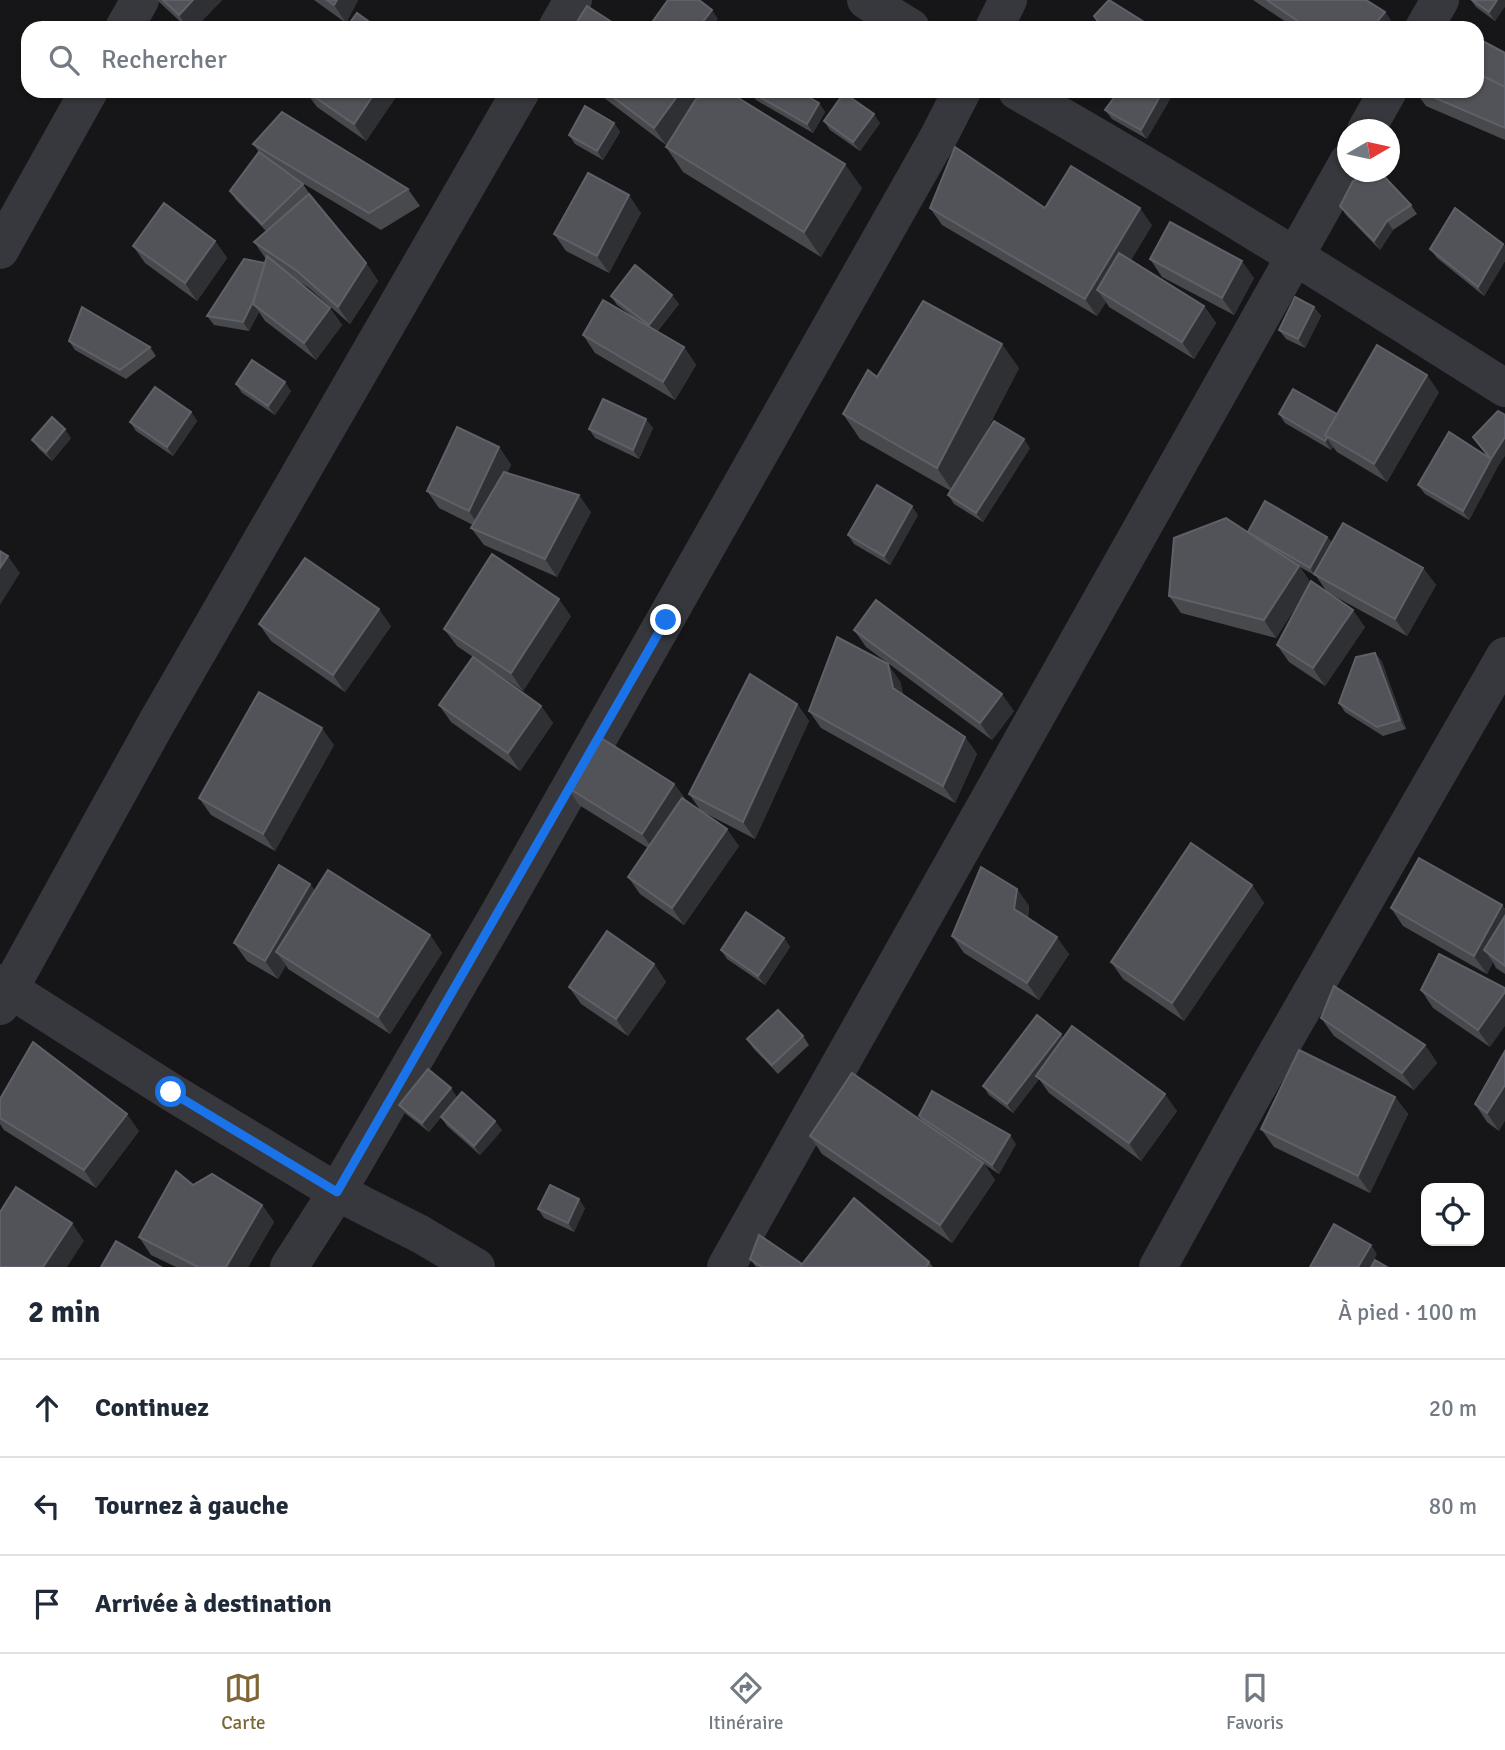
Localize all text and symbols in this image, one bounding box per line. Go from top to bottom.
search box [21,21,1484,98]
icon: search [45,41,83,79]
text: Rechercher [101,44,227,76]
north arrow [1337,119,1400,182]
route end [650,604,681,635]
route start [155,1076,186,1107]
map controls [1421,1183,1484,1246]
button: locate [1421,1183,1484,1246]
text: 2 min [28,1294,100,1331]
text: À pied · 100 m [1338,1298,1477,1327]
icon: ahead [28,1389,66,1427]
text: Continuez [95,1392,209,1424]
text: 20 m [1429,1394,1477,1423]
icon: left [28,1487,66,1525]
text: Tournez à gauche [95,1490,289,1522]
text: 80 m [1429,1492,1477,1521]
icon: arrive [28,1585,66,1623]
text: Arrivée à destination [95,1588,332,1620]
tab: Carte [221,1669,266,1735]
tab: Itinéraire [708,1669,783,1735]
tab: Favoris [1226,1669,1284,1735]

